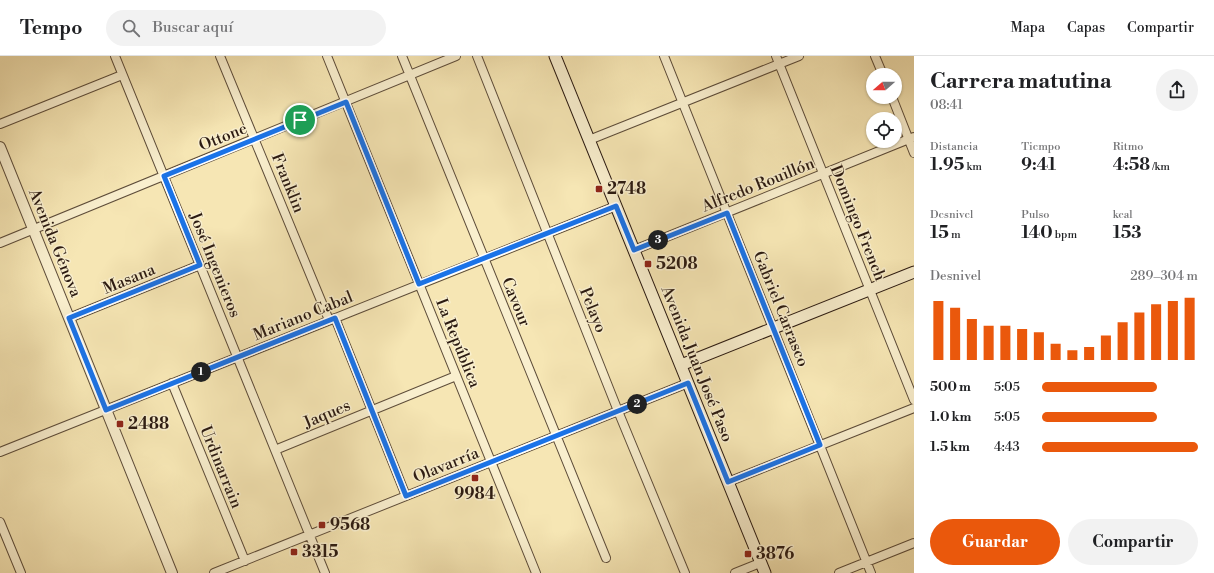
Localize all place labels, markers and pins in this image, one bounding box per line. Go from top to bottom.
pin [283,103,317,137]
place label: 2748 [607,179,646,199]
marker: 2748 [594,184,604,194]
pin: 3 [648,230,668,250]
place label: 5208 [656,254,698,274]
marker: 5208 [643,259,653,269]
pin: 1 [191,362,211,382]
pin: 2 [627,394,647,414]
place label: 2488 [128,414,169,434]
marker: 2488 [115,419,125,429]
marker: 9984 [470,473,480,483]
place label: 9984 [454,484,496,504]
place label: 9568 [330,515,370,535]
marker: 9568 [317,520,327,530]
place label: 3315 [302,542,339,562]
place label: 3876 [756,544,794,564]
marker: 3315 [289,547,299,557]
marker: 3876 [743,549,753,559]

